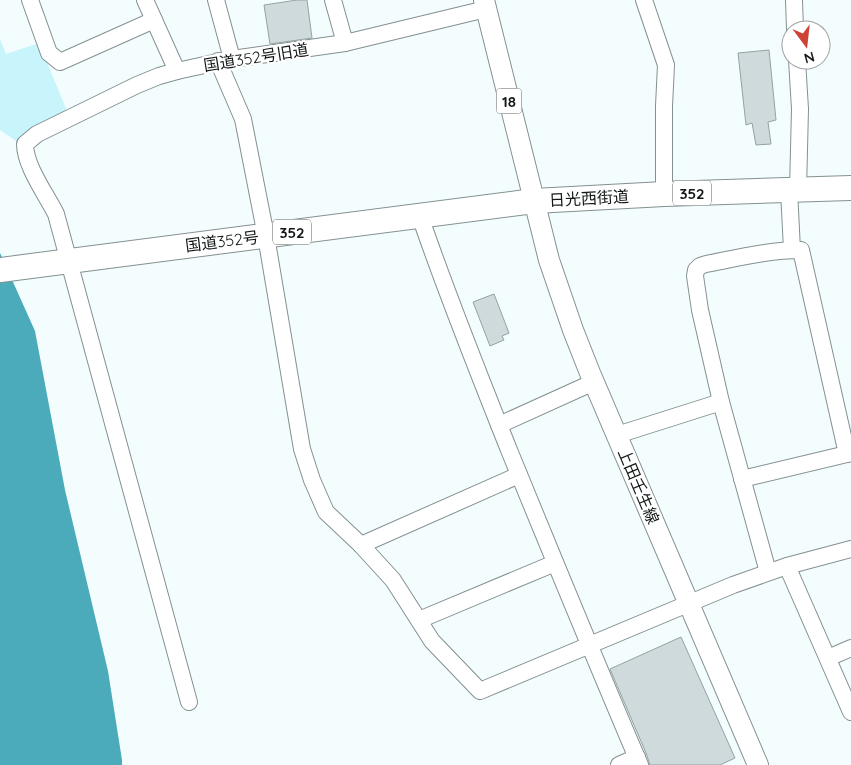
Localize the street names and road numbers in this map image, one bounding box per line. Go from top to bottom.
street label: 国道352号旧道 [202,39,310,75]
road number: 18 [496,88,522,114]
road number: 352 [673,180,711,206]
street label: 日光西街道 [549,186,629,210]
road number: 352 [273,220,311,244]
street label: 国道352号 [184,227,260,255]
street label: 上田壬生線 [614,445,664,527]

